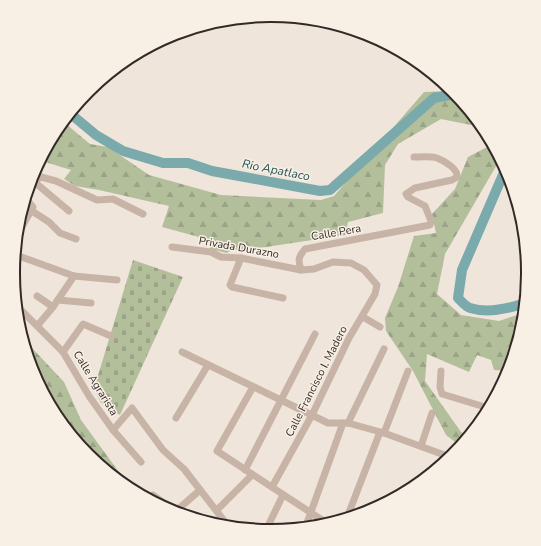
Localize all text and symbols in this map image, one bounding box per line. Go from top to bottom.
water label: Rio Apatlaco [241,156,312,184]
street label: Calle Pera [310,221,362,244]
street label: Privada Durazno [198,233,280,262]
street label: Calle Francisco I. Madero [282,323,351,439]
street label: Calle Agrarista [70,348,122,419]

